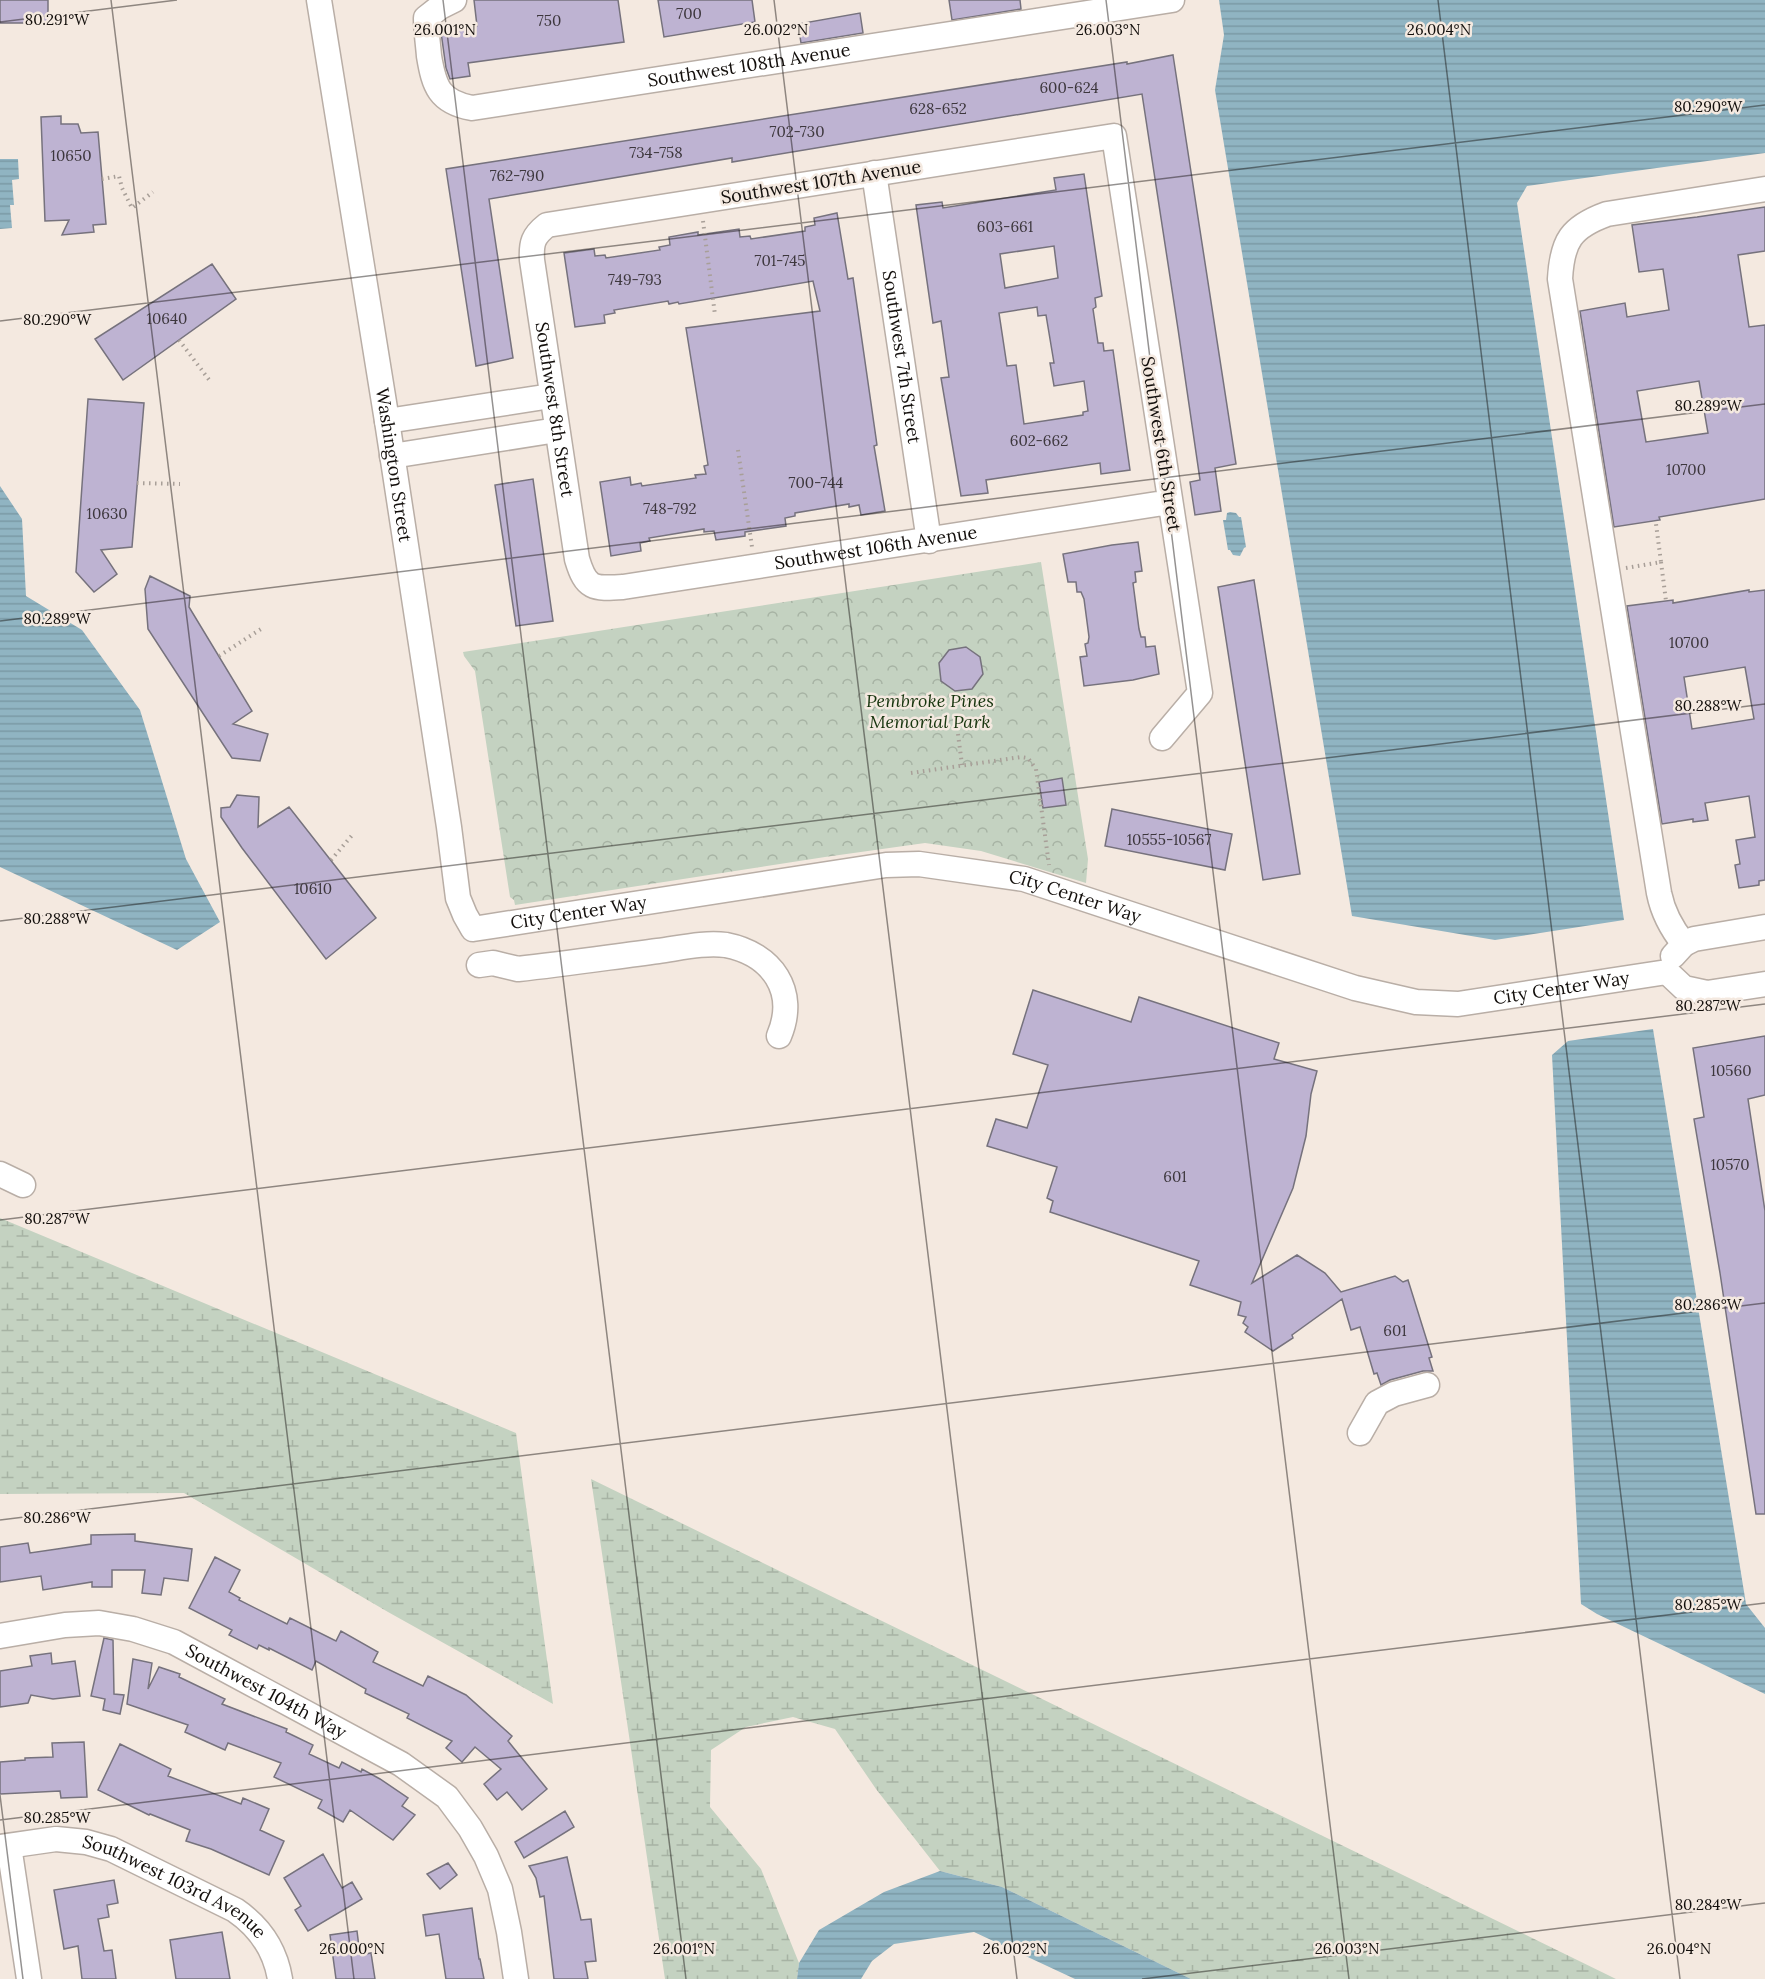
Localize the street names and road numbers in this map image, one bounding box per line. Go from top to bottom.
street label: Southwest 108th Avenue [646,38,852,92]
street label: Southwest 107th Avenue [719,154,923,209]
street label: Southwest 7th Street [878,269,926,445]
street label: Southwest 8th Street [530,320,580,499]
street label: Southwest 6th Street [1136,355,1187,533]
street label: Washington Street [371,386,417,544]
street label: Southwest 106th Avenue [773,520,979,574]
street label: City Center Way [1008,865,1145,928]
street label: City Center Way [509,890,649,934]
street label: City Center Way [1492,966,1632,1009]
street label: Southwest 104th Way [182,1639,351,1744]
street label: Southwest 103rd Avenue [80,1830,272,1943]

